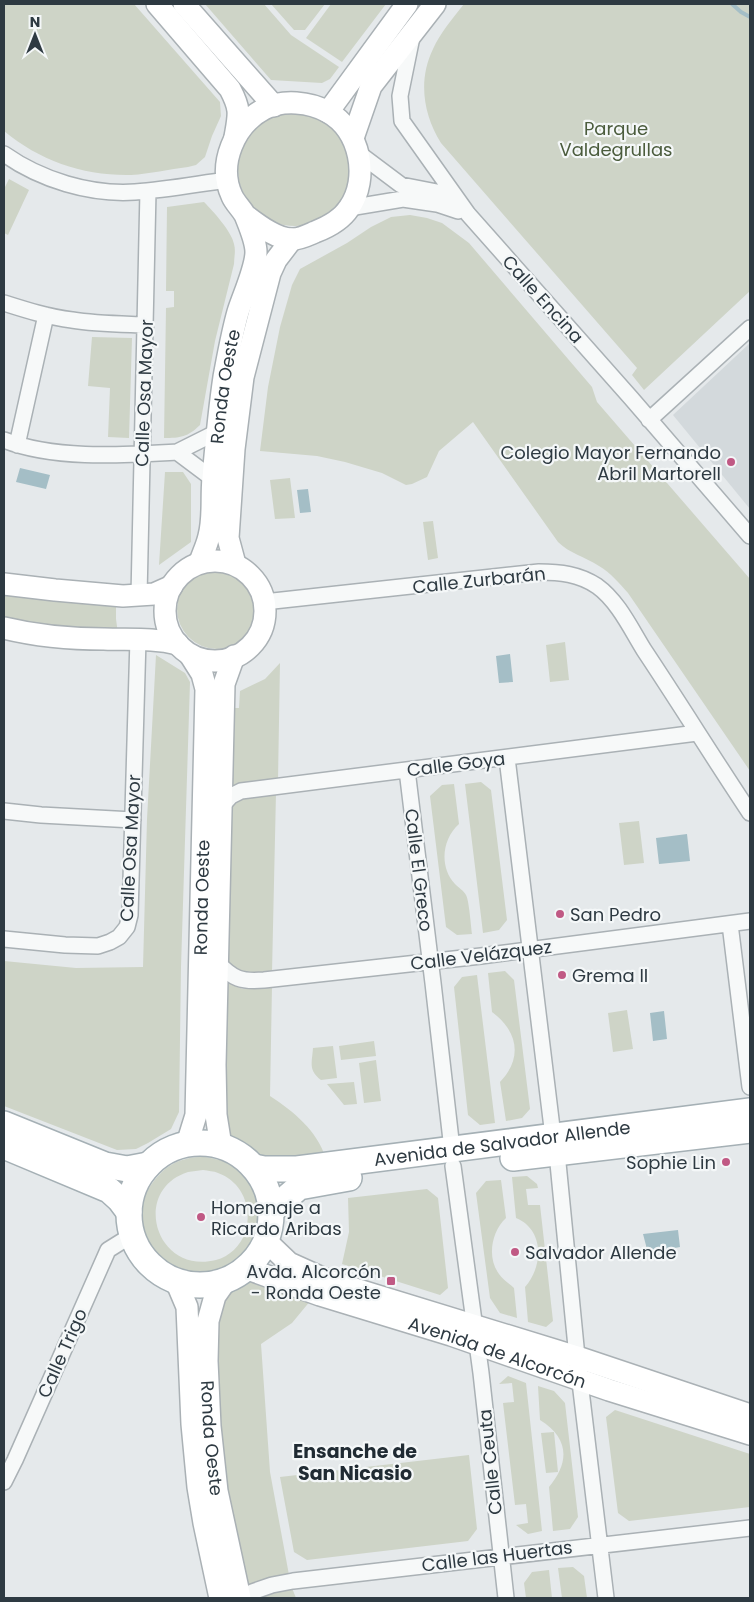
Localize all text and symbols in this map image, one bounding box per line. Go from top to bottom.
north arrow [10,10,60,60]
text: N [30,12,40,32]
park label: Parque Valdegrullas [560,116,672,162]
street label: Calle Encina [497,250,589,348]
street label: Calle Osa Mayor [129,319,159,467]
street label: Ronda Oeste [204,327,246,445]
place label: Colegio Mayor Fernando Abril Martorell [500,440,721,486]
marker: Colegio Mayor Fernando Abril Martorell [725,456,737,468]
street label: Calle Zurbarán [411,561,547,599]
street label: Calle Goya [405,746,507,782]
street label: Calle Osa Mayor [114,773,146,922]
street label: Calle El Greco [399,807,439,933]
street label: Ronda Oeste [187,839,215,956]
place label: San Pedro [570,902,661,927]
marker: San Pedro [554,908,566,920]
street label: Calle Velázquez [409,934,553,976]
place label: Grema II [572,963,648,988]
marker: Grema II [556,969,568,981]
street label: Avenida de Salvador Allende [372,1114,632,1172]
place label: Sophie Lin [626,1150,716,1175]
marker: Sophie Lin [720,1156,732,1168]
place label: Homenaje a Ricardo Aribas [211,1195,342,1241]
marker: Homenaje a Ricardo Aribas [195,1211,207,1223]
place label: Salvador Allende [525,1240,677,1265]
marker: Salvador Allende [509,1246,521,1258]
place label: Avda. Alcorcón - Ronda Oeste [246,1259,381,1305]
marker: Avda. Alcorcón - Ronda Oeste [385,1275,397,1287]
street label: Calle Trigo [31,1304,93,1402]
street label: Avenida de Alcorcón [405,1310,590,1394]
street label: Ronda Oeste [195,1380,230,1497]
street label: Calle Ceuta [472,1408,508,1516]
district label: Ensanche de San Nicasio [293,1438,417,1487]
street label: Calle las Huertas [420,1534,574,1578]

